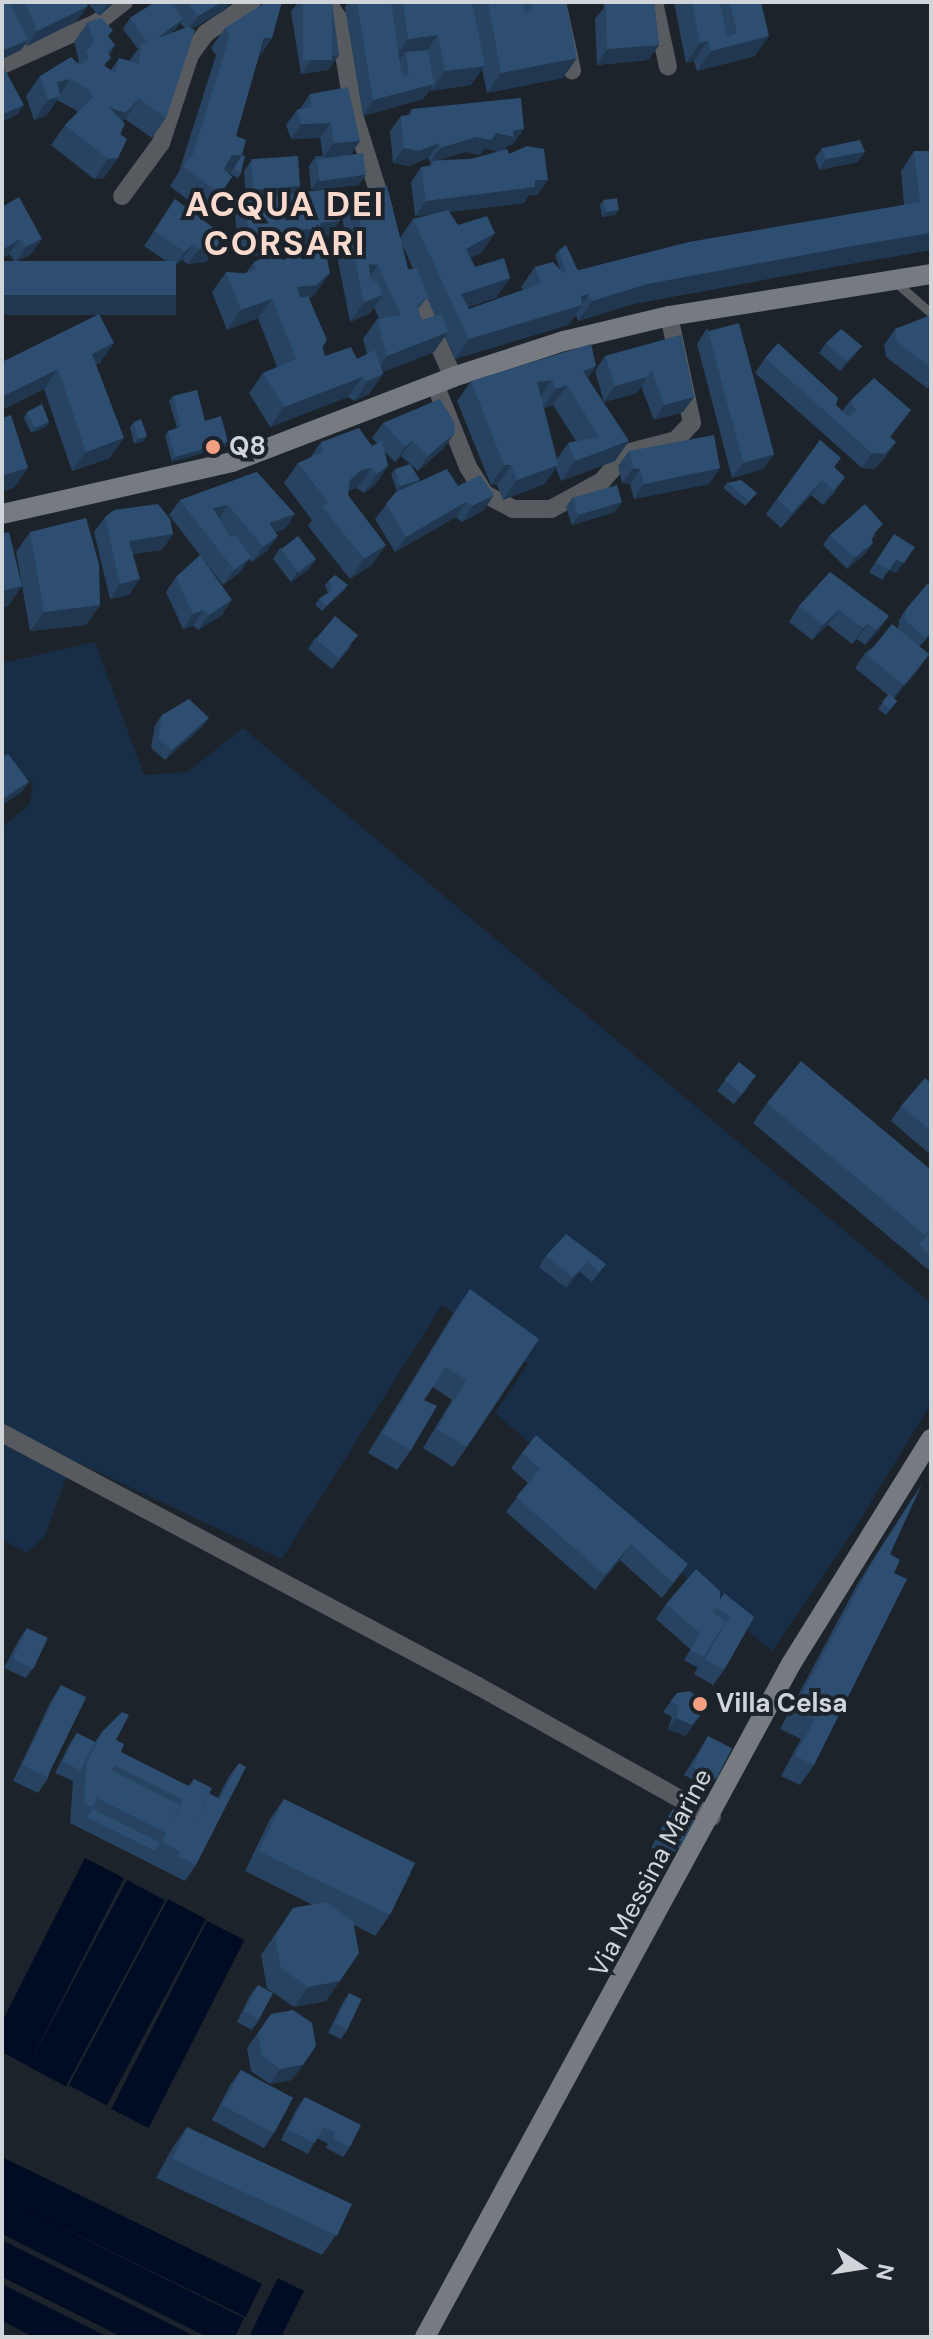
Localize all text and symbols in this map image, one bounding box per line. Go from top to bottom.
district label: ACQUA DEI CORSARI [185,184,385,264]
place label: Q8 [229,431,266,463]
marker: Q8 [204,438,222,456]
place label: Villa Celsa [716,1688,848,1720]
marker: Villa Celsa [691,1695,709,1713]
street label: Via Messina Marine [583,1764,719,1982]
north arrow [821,2227,901,2307]
text: N [869,2261,901,2283]

